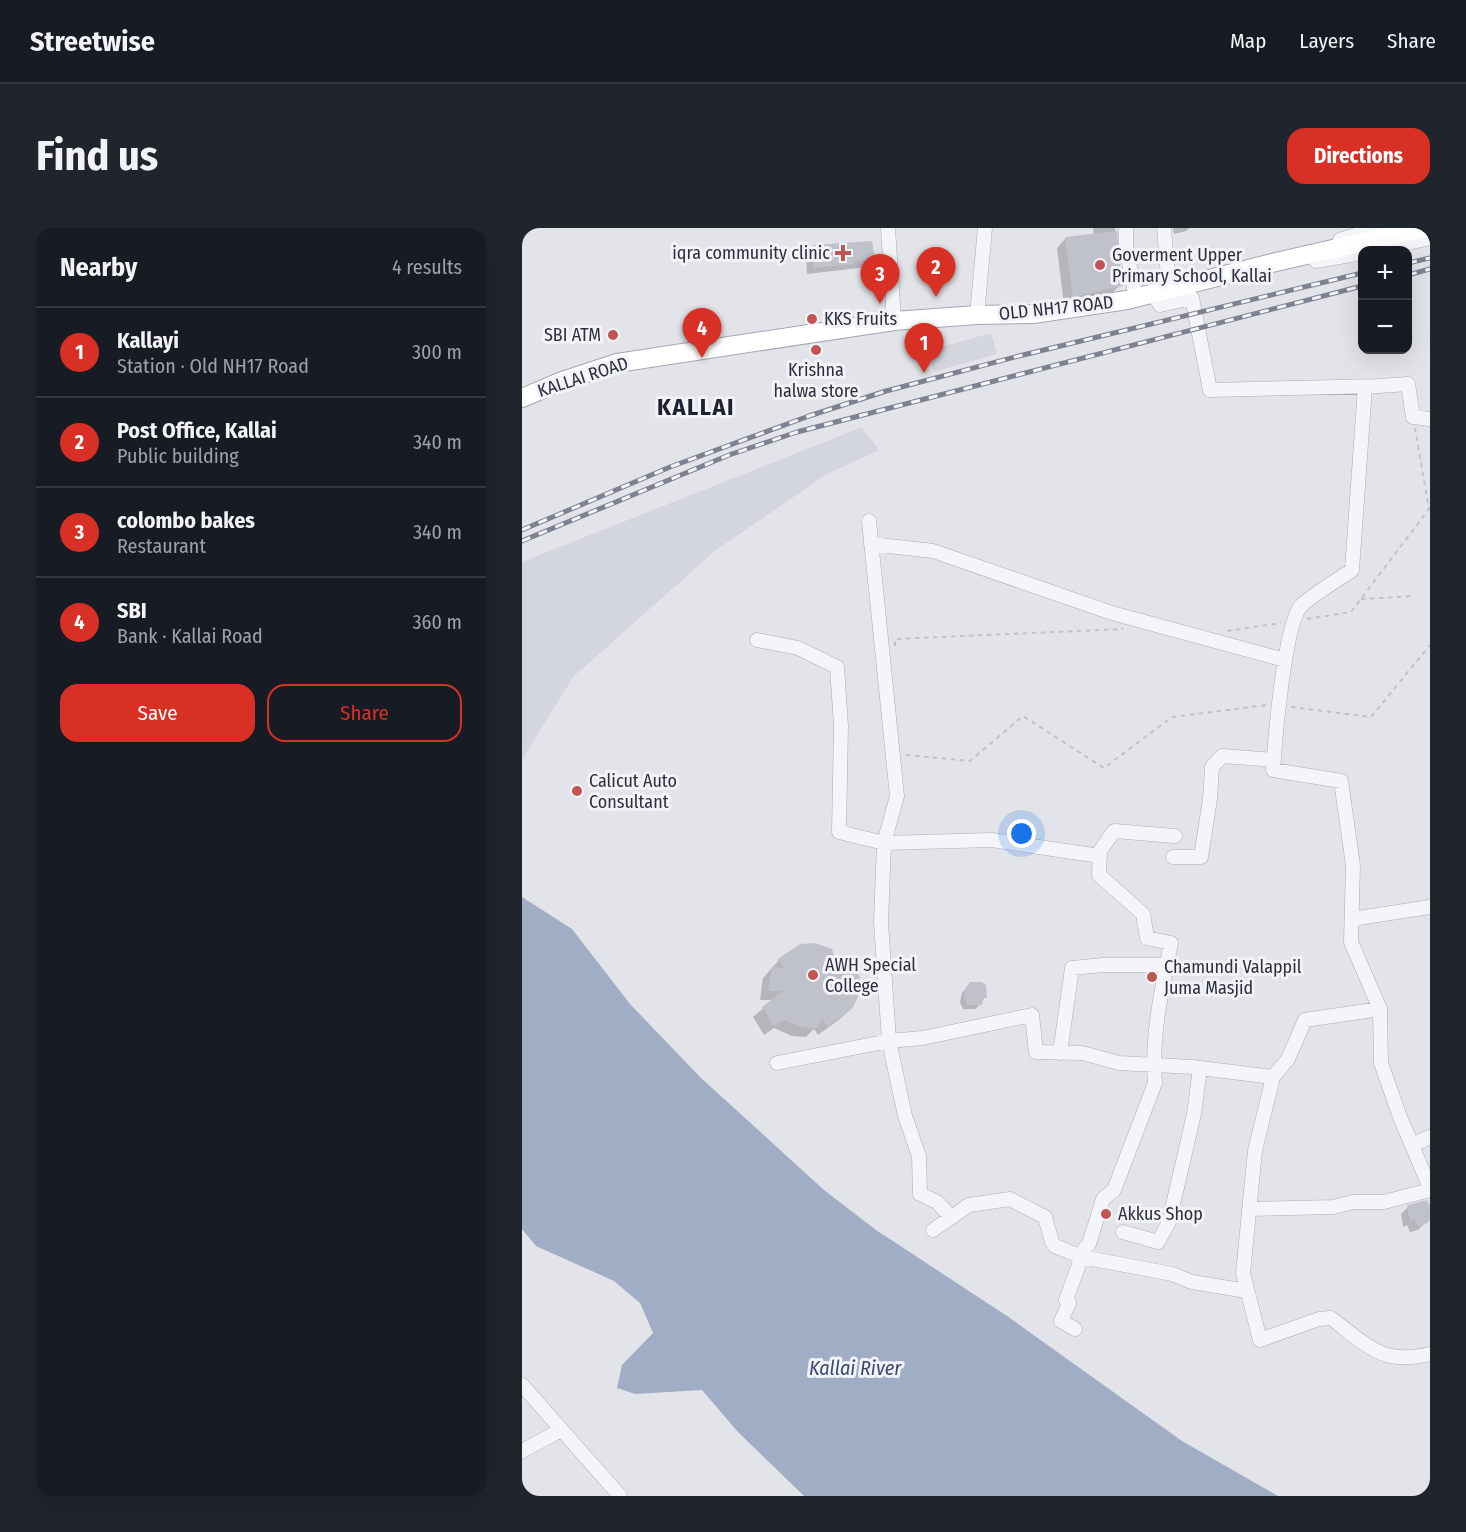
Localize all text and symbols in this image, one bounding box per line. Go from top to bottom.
text: Streetwise [30,25,155,58]
text: Map [1230,28,1266,54]
text: Layers [1299,28,1354,54]
text: Share [1387,28,1436,54]
button: Directions [1287,128,1430,184]
text: Find us [36,131,158,181]
place label: iqra community clinic [672,242,830,264]
marker: iqra community clinic [834,244,852,262]
place label: Goverment Upper Primary School, Kallai [1112,244,1272,287]
map controls [1358,246,1412,354]
button: + [1358,246,1412,300]
pin: 2 [916,248,956,297]
text: Nearby [60,252,137,283]
pin: 3 [860,254,900,304]
text: 4 results [392,255,462,279]
marker: Goverment Upper Primary School, Kallai [1093,258,1107,272]
street label: OLD NH17 ROAD [998,291,1114,325]
button: − [1358,300,1412,354]
pin: 4 [682,308,722,358]
place label: KKS Fruits [824,308,897,330]
marker: KKS Fruits [805,312,819,326]
place label: SBI ATM [544,324,601,346]
pin: 1 [904,324,944,373]
text: Kallayi [117,327,179,354]
marker: SBI ATM [606,328,620,342]
text: 1 [75,340,84,364]
text: 300 m [412,340,462,364]
marker: Krishna halwa store [809,343,823,357]
street label: KALLAI ROAD [535,352,631,402]
text: Station · Old NH17 Road [117,354,309,378]
place label: Krishna halwa store [774,359,859,402]
district label: KALLAI [657,393,735,421]
text: Post Office, Kallai [117,417,277,444]
text: 2 [75,430,84,454]
text: 340 m [413,430,462,454]
text: Public building [117,444,239,468]
text: colombo bakes [117,507,255,534]
text: 3 [75,520,84,544]
text: 340 m [413,520,462,544]
text: Restaurant [117,534,206,558]
text: SBI [117,597,147,624]
text: 4 [74,610,85,634]
text: 360 m [413,610,462,634]
text: Bank · Kallai Road [117,624,263,648]
button: Save [60,684,255,742]
button: Share [267,684,462,742]
place label: Calicut Auto Consultant [589,770,677,813]
marker: Calicut Auto Consultant [570,784,584,798]
your location [1007,819,1036,848]
place label: AWH Special College [825,954,916,997]
place label: Chamundi Valappil Juma Masjid [1164,956,1302,999]
marker: AWH Special College [806,968,820,982]
marker: Chamundi Valappil Juma Masjid [1145,970,1159,984]
place label: Akkus Shop [1118,1203,1203,1225]
marker: Akkus Shop [1099,1207,1113,1221]
water label: Kallai River [809,1356,902,1380]

